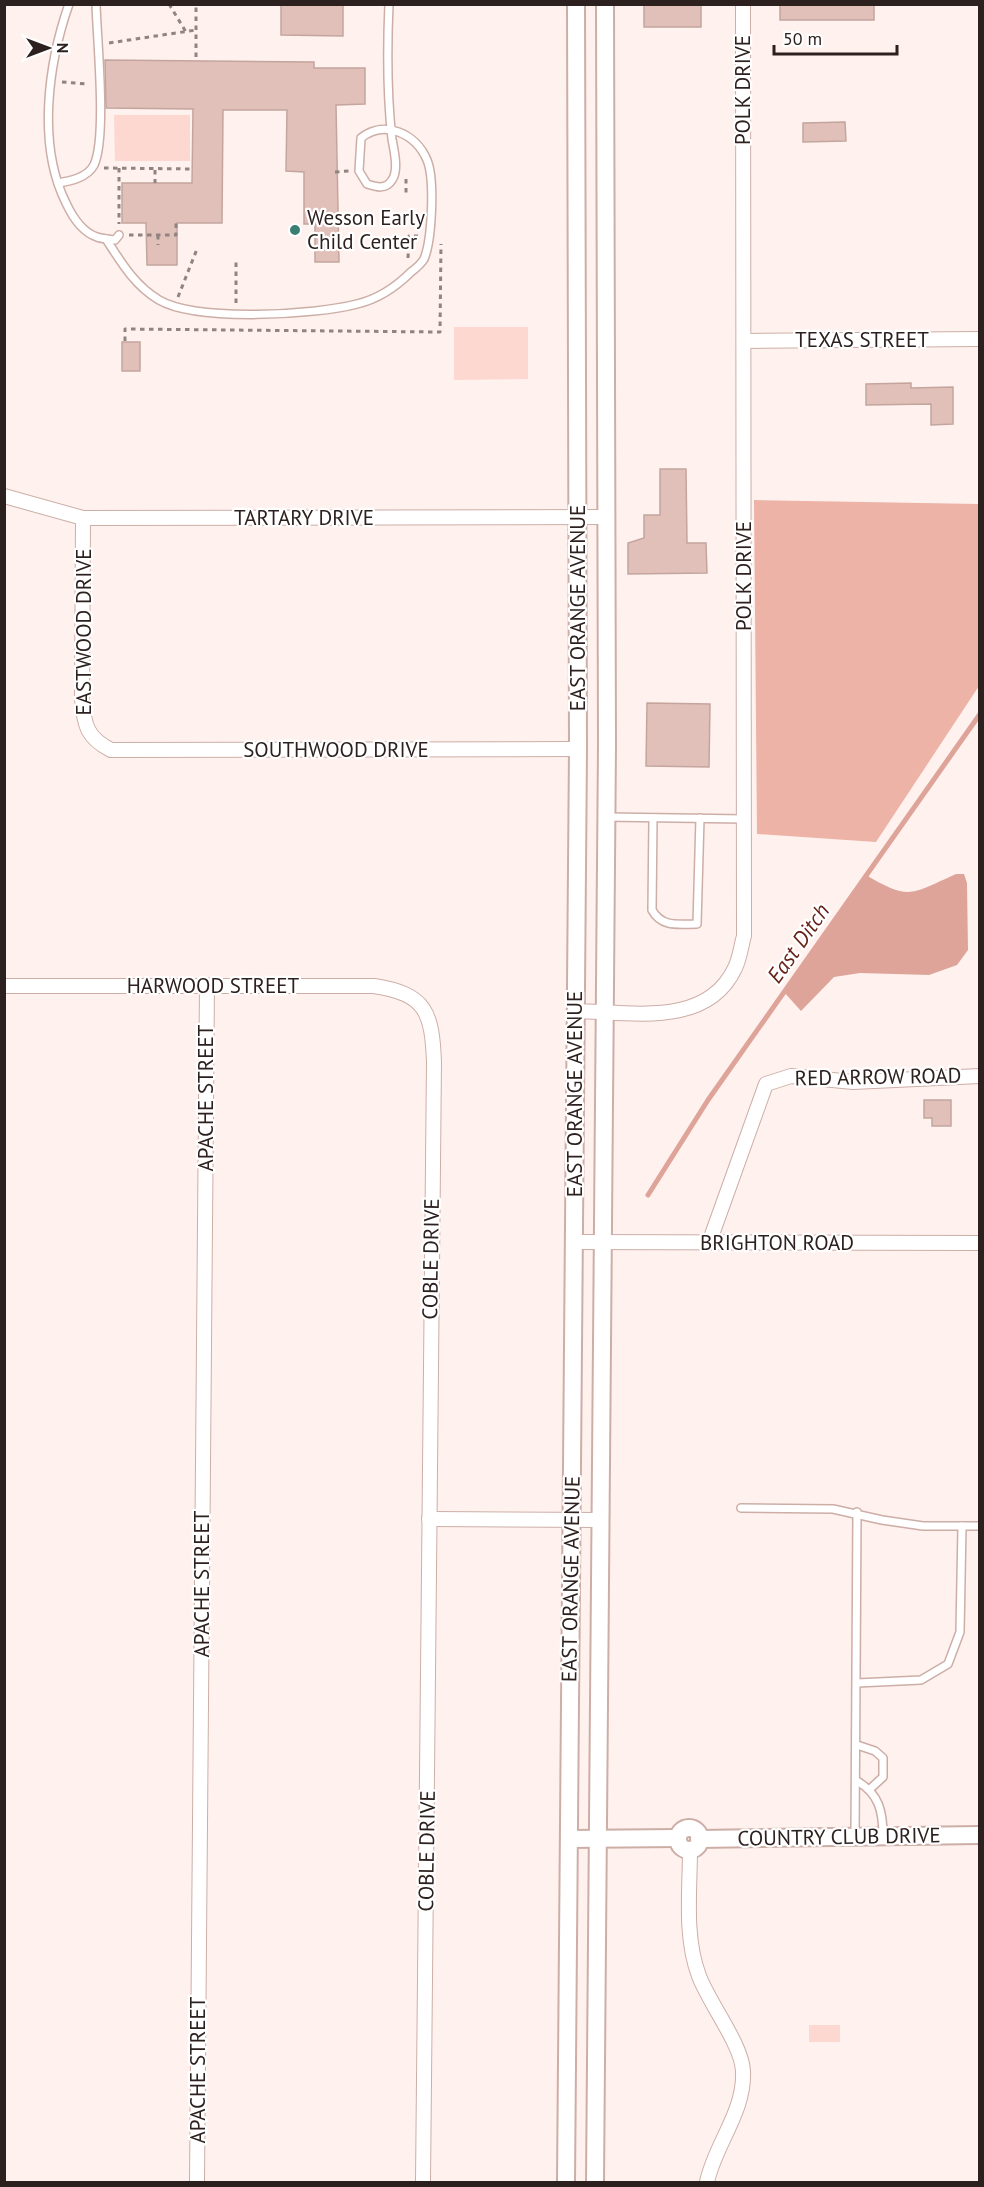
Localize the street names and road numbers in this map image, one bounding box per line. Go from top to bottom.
street label: POLK DRIVE [729,35,756,145]
street label: TEXAS STREET [795,326,929,353]
street label: TARTARY DRIVE [234,504,374,531]
street label: EAST ORANGE AVENUE [564,505,591,711]
street label: POLK DRIVE [730,521,757,631]
street label: EASTWOOD DRIVE [70,549,97,715]
street label: SOUTHWOOD DRIVE [243,736,429,763]
street label: HARWOOD STREET [127,972,300,999]
street label: EAST ORANGE AVENUE [561,991,588,1197]
street label: APACHE STREET [192,1024,219,1171]
street label: RED ARROW ROAD [794,1062,962,1091]
street label: COBLE DRIVE [416,1198,445,1320]
street label: BRIGHTON ROAD [700,1229,854,1256]
street label: EAST ORANGE AVENUE [555,1476,586,1682]
street label: APACHE STREET [188,1510,215,1657]
street label: COBLE DRIVE [412,1790,441,1912]
street label: COUNTRY CLUB DRIVE [737,1821,941,1852]
street label: APACHE STREET [184,1996,211,2143]

